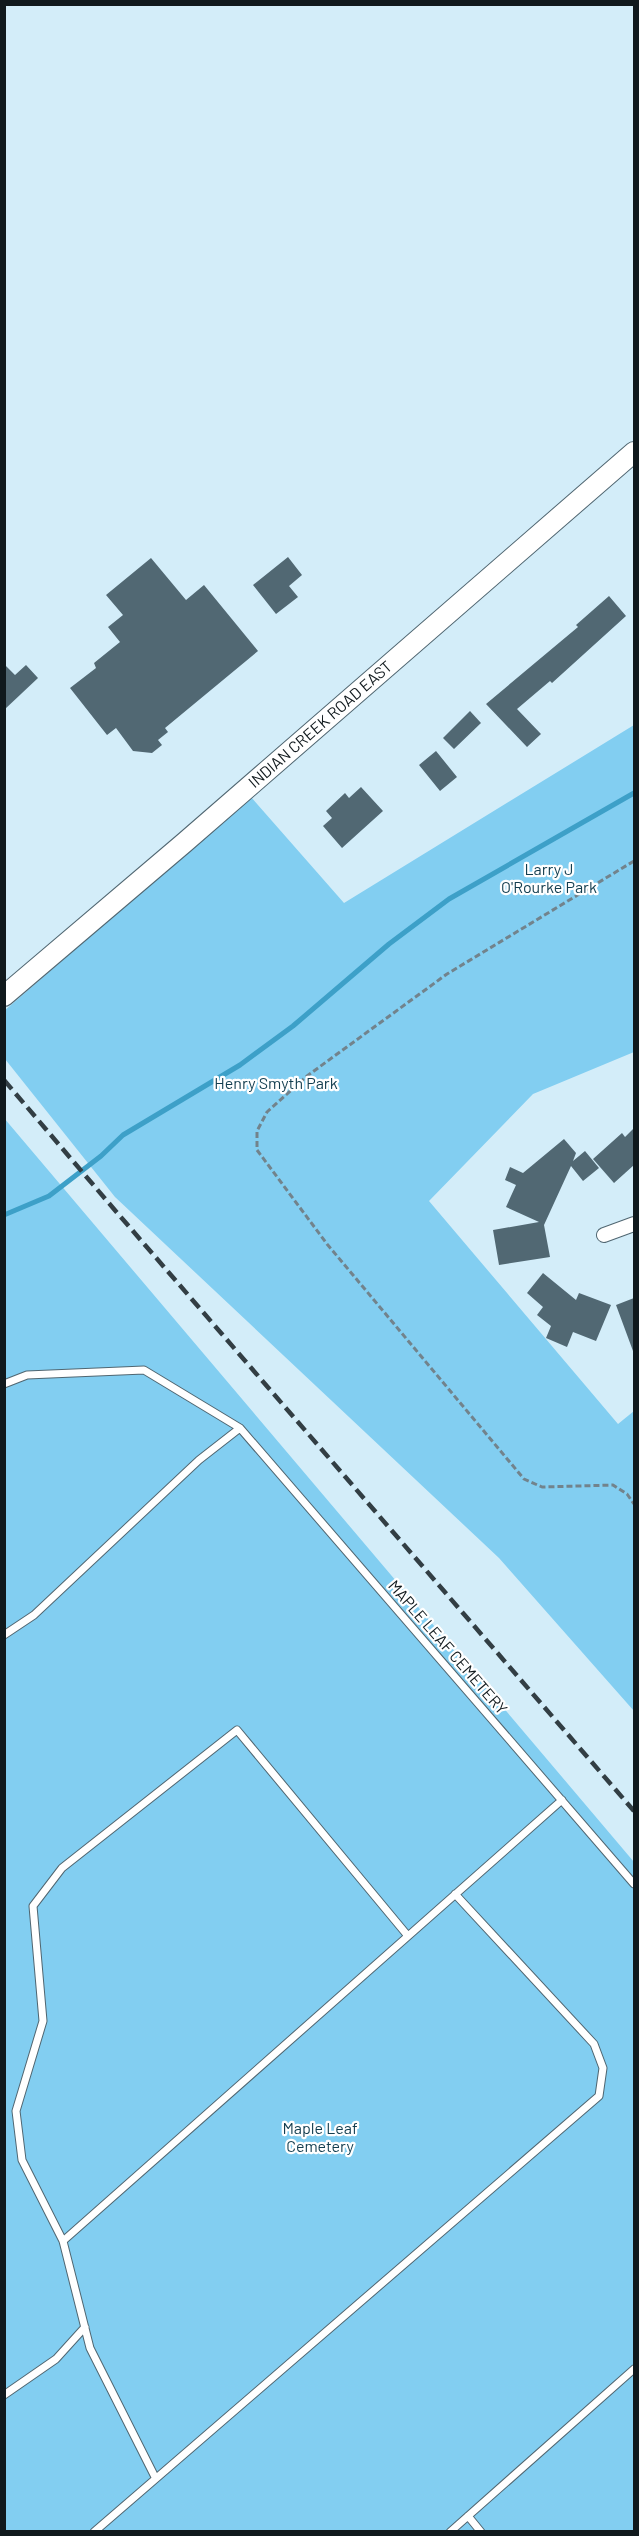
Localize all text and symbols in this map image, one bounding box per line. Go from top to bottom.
street label: INDIAN CREEK ROAD EAST [244,656,395,791]
park label: Larry J O'Rourke Park [501,859,597,896]
park label: Henry Smyth Park [214,1073,338,1092]
street label: MAPLE LEAF CEMETERY [385,1576,512,1718]
park label: Maple Leaf Cemetery [282,2118,358,2155]

